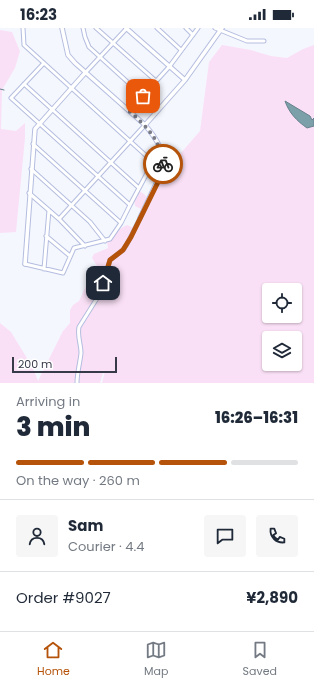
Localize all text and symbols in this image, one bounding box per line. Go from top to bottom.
text: 16:23 [20,4,57,25]
pin [126,79,160,113]
icon: bag [132,85,154,107]
courier [143,144,183,184]
icon: bike [152,153,174,175]
pin [86,266,120,300]
icon: home [92,272,114,294]
map controls [262,283,302,371]
button: locate [262,283,302,323]
button: layers [262,331,302,371]
scale bar [12,355,117,374]
text: 200 m [18,356,52,372]
text: Arriving in [16,392,80,411]
text: 16:26–16:31 [215,407,298,428]
text: 3 min [16,409,90,445]
text: On the way · 260 m [16,471,140,490]
button: person [16,515,58,557]
text: Sam [68,515,103,536]
button: chat [204,515,246,557]
button: phone [256,515,298,557]
text: Courier · 4.4 [68,537,144,556]
text: Order #9027 [16,587,111,608]
text: ¥2,890 [246,587,298,608]
tab: Home [37,639,70,680]
tab: Map [144,639,168,680]
tab: Saved [243,639,277,680]

